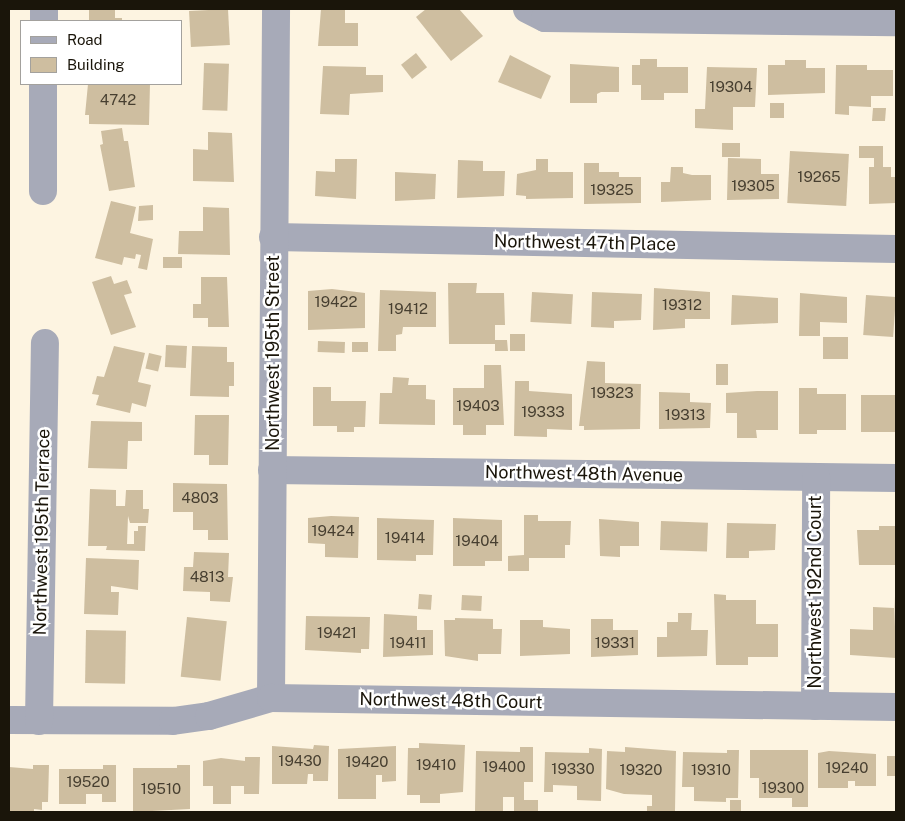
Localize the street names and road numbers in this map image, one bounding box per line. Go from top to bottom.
street label: Northwest 47th Place [494,231,676,255]
street label: Northwest 195th Street [262,255,284,451]
street label: Northwest 195th Terrace [29,428,55,636]
street label: Northwest 48th Avenue [485,461,683,487]
street label: Northwest 192nd Court [804,495,826,689]
street label: Northwest 48th Court [359,689,543,713]

